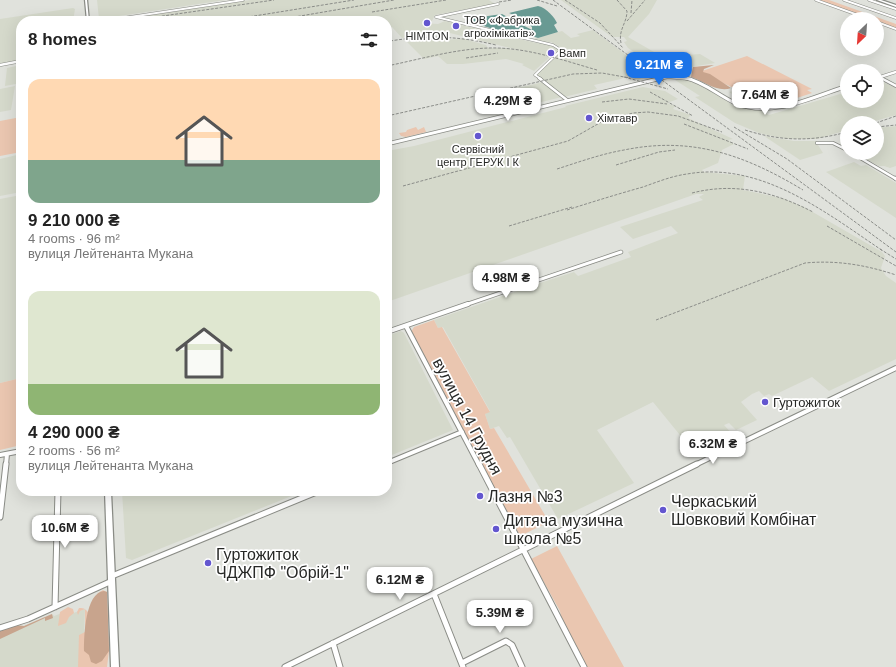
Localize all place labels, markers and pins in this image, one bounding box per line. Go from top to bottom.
place label: ТОВ «Фабрика агрохімікатів» [464,14,540,39]
marker: HIMTON [422,18,432,28]
marker: ТОВ «Фабрика агрохімікатів» [451,21,461,31]
place label: HIMTON [405,30,449,42]
place label: Вамп [559,47,586,59]
marker: Вамп [546,48,556,58]
pin: 9.21M ₴ [622,52,696,86]
pin: 7.64M ₴ [728,82,802,116]
pin: 4.29M ₴ [471,88,545,122]
place label: Хімтавр [597,112,637,124]
marker: Хімтавр [584,113,594,123]
marker: Сервісний центр ГЕРУК І К [473,131,483,141]
place label: Сервісний центр ГЕРУК І К [437,143,520,168]
pin: 4.98M ₴ [469,265,543,299]
place label: Гуртожиток [773,395,840,410]
marker: Гуртожиток [760,397,770,407]
pin: 6.32M ₴ [676,431,750,465]
place label: Лазня №3 [488,488,563,505]
marker: Лазня №3 [475,491,485,501]
place label: Черкаський Шовковий Комбінат [671,493,817,528]
marker: Черкаський Шовковий Комбінат [658,505,668,515]
place label: Дитяча музична школа №5 [504,512,623,547]
pin: 10.6M ₴ [28,515,102,549]
marker: Дитяча музична школа №5 [491,524,501,534]
place label: Гуртожиток ЧДЖПФ "Обрій-1" [216,546,349,581]
marker: Гуртожиток ЧДЖПФ "Обрій-1" [203,558,213,568]
pin: 6.12M ₴ [363,567,437,601]
pin: 5.39M ₴ [463,600,537,634]

